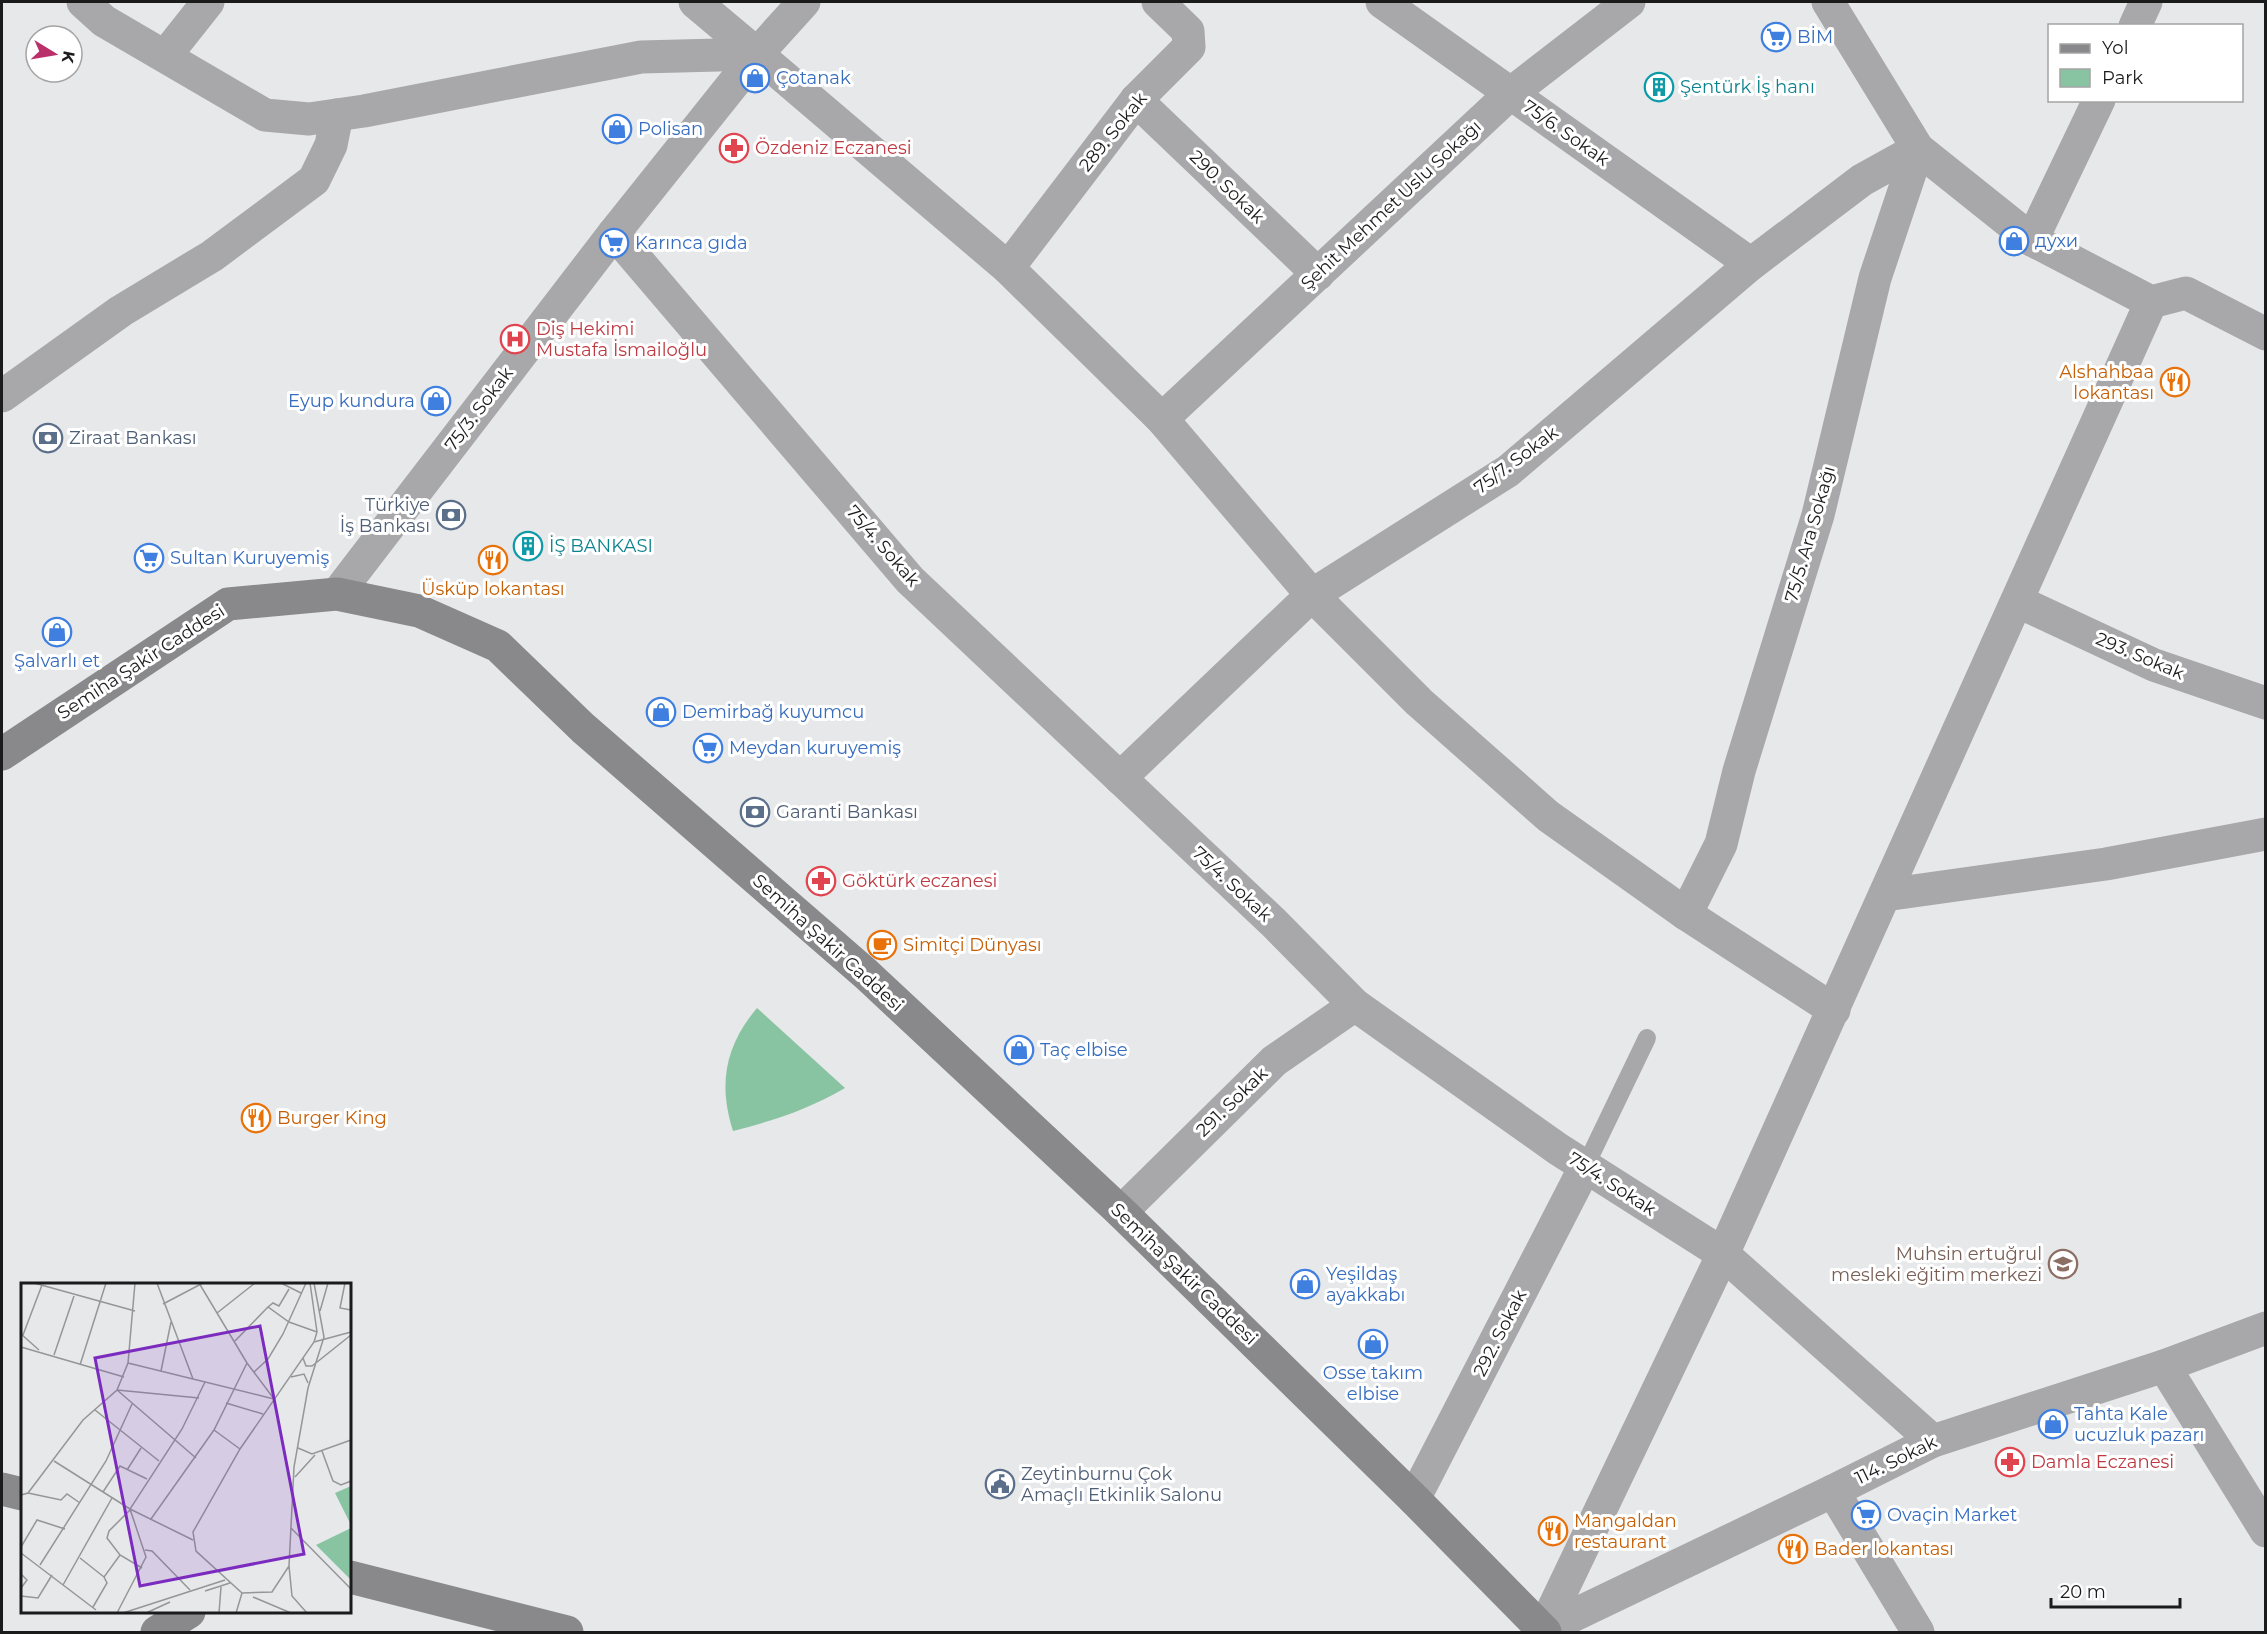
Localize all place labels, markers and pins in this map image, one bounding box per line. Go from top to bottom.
supermarket icon: BİM [1760,21,1792,53]
place label: BİM [1797,26,1833,48]
shop icon: Çotanak [739,62,771,94]
place label: Çotanak [776,67,851,89]
building icon: Şentürk İş hanı [1643,71,1675,103]
place label: Şentürk İş hanı [1680,76,1815,98]
shop icon: Polisan [601,113,633,145]
place label: Polisan [638,118,703,140]
pharmacy icon: Özdeniz Eczanesi [718,132,750,164]
place label: Özdeniz Eczanesi [755,137,912,159]
shop icon: духи [1998,225,2030,257]
supermarket icon: Karınca gıda [598,227,630,259]
place label: духи [2035,230,2078,252]
place label: Karınca gıda [635,232,748,254]
place label: Diş Hekimi Mustafa İsmailoğlu [536,318,707,361]
hospital icon: Diş Hekimi Mustafa İsmailoğlu [499,323,531,355]
place label: Alshahbaa lokantası [2059,361,2154,404]
restaurant icon: Alshahbaa lokantası [2159,366,2191,398]
shop icon: Eyup kundura [420,385,452,417]
place label: Eyup kundura [288,390,415,412]
bank icon: Ziraat Bankası [32,422,64,454]
place label: Ziraat Bankası [69,427,197,449]
place label: Türkiye İş Bankası [340,494,430,537]
bank icon: Türkiye İş Bankası [435,499,467,531]
building icon: İŞ BANKASI [512,530,544,562]
place label: İŞ BANKASI [549,535,653,557]
supermarket icon: Sultan Kuruyemiş [133,542,165,574]
restaurant icon: Üsküp lokantası [477,544,509,576]
place label: Sultan Kuruyemiş [170,547,329,569]
place label: Üsküp lokantası [421,578,565,600]
shop icon: Şalvarlı et [41,616,73,648]
place label: Şalvarlı et [14,650,100,672]
shop icon: Demirbağ kuyumcu [645,696,677,728]
place label: Demirbağ kuyumcu [682,701,864,723]
supermarket icon: Meydan kuruyemiş [692,732,724,764]
place label: Meydan kuruyemiş [729,737,901,759]
bank icon: Garanti Bankası [739,796,771,828]
place label: Garanti Bankası [776,801,918,823]
pharmacy icon: Göktürk eczanesi [805,865,837,897]
place label: Göktürk eczanesi [842,870,997,892]
cafe icon: Simitçi Dünyası [866,929,898,961]
place label: Simitçi Dünyası [903,934,1042,956]
shop icon: Taç elbise [1003,1034,1035,1066]
place label: Taç elbise [1040,1039,1128,1061]
restaurant icon: Burger King [240,1102,272,1134]
place label: Burger King [277,1107,387,1129]
place label: Muhsin ertuğrul mesleki eğitim merkezi [1831,1243,2042,1286]
school or university icon: Muhsin ertuğrul mesleki eğitim merkezi [2047,1248,2079,1280]
place label: Yeşildaş ayakkabı [1326,1263,1405,1306]
shop icon: Yeşildaş ayakkabı [1289,1268,1321,1300]
shop icon: Osse takım elbise [1357,1328,1389,1360]
place label: Osse takım elbise [1323,1362,1423,1405]
place label: Tahta Kale ucuzluk pazarı [2074,1403,2204,1446]
shop icon: Tahta Kale ucuzluk pazarı [2037,1408,2069,1440]
pharmacy icon: Damla Eczanesi [1994,1446,2026,1478]
place label: Damla Eczanesi [2031,1451,2174,1473]
place label: Zeytinburnu Çok Amaçlı Etkinlik Salonu [1021,1463,1222,1506]
public building icon: Zeytinburnu Çok Amaçlı Etkinlik Salonu [984,1468,1016,1500]
supermarket icon: Ovaçin Market [1850,1499,1882,1531]
place label: Ovaçin Market [1887,1504,2017,1526]
place label: Mangaldan restaurant [1574,1510,1677,1553]
restaurant icon: Mangaldan restaurant [1537,1515,1569,1547]
restaurant icon: Bader lokantası [1777,1533,1809,1565]
place label: Bader lokantası [1814,1538,1954,1560]

